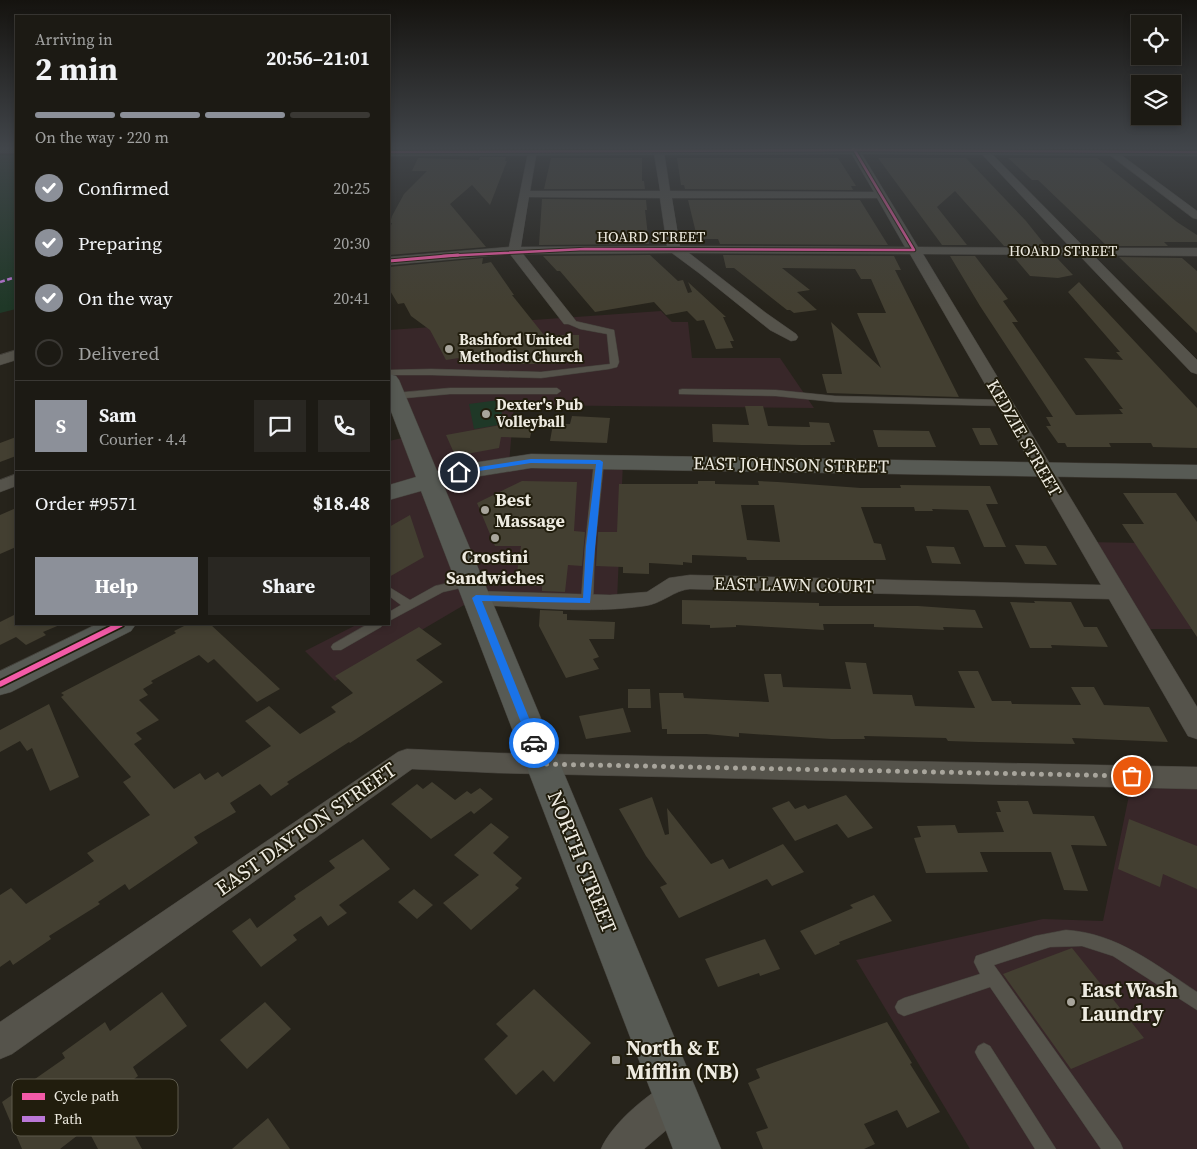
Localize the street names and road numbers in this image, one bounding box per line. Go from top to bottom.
street label: HOARD STREET [597,226,705,247]
street label: HOARD STREET [1009,240,1117,261]
street label: KEDZIE STREET [981,375,1068,501]
street label: EAST JOHNSON STREET [693,450,889,479]
street label: EAST LAWN COURT [714,571,875,598]
street label: EAST DAYTON STREET [209,755,403,902]
street label: NORTH STREET [541,786,624,938]

